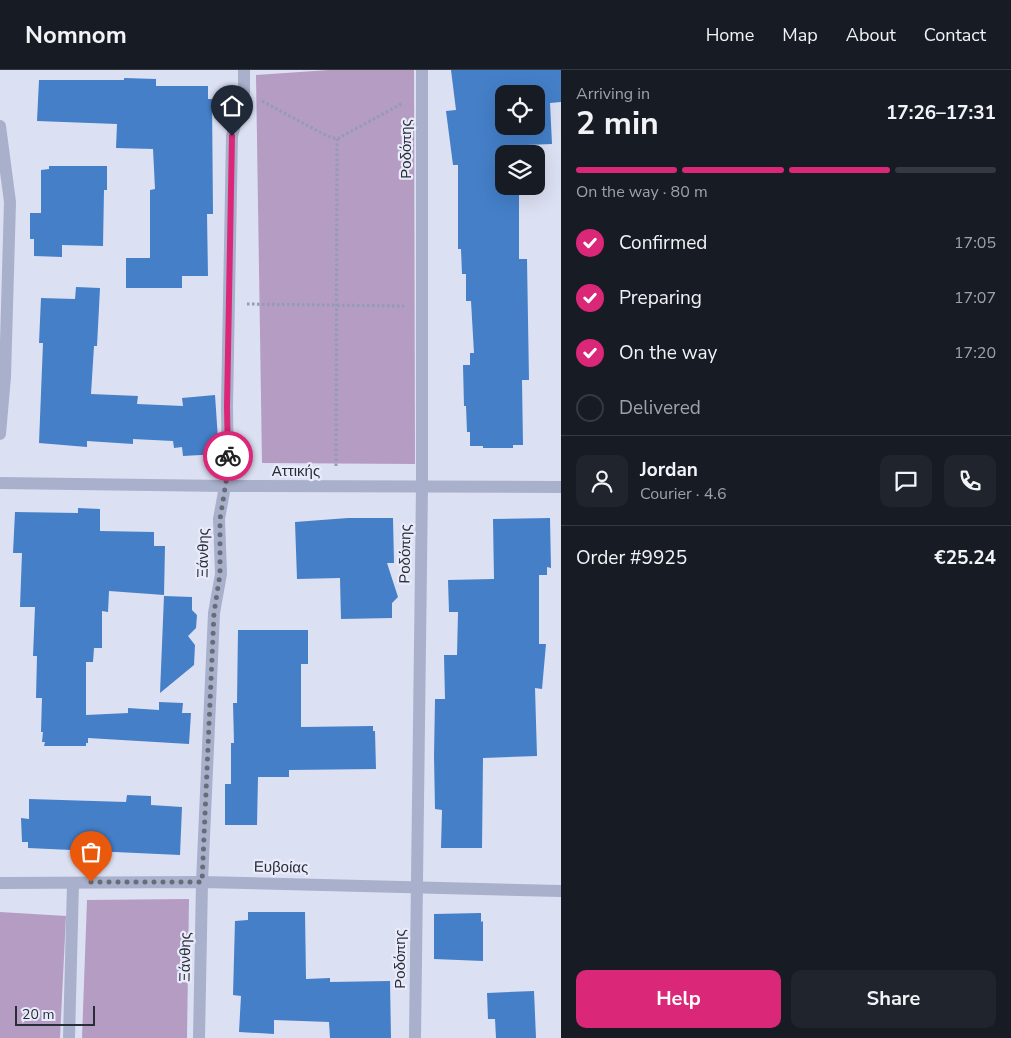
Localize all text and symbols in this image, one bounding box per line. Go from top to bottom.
text: Nomnom [25,19,127,51]
text: Home [706,23,754,47]
text: Map [782,23,818,47]
text: About [846,23,896,47]
text: Contact [924,23,986,47]
text: Arriving in [576,83,650,105]
pin [211,85,253,136]
map controls [495,85,545,195]
button: locate [495,85,545,135]
icon: home [218,92,246,120]
text: 17:26–17:31 [886,100,996,126]
text: 2 min [576,102,659,145]
street label: Ροδόπης [396,119,416,179]
button: layers [495,145,545,195]
text: On the way · 80 m [576,181,708,203]
icon: check [576,229,604,257]
text: Confirmed [619,230,707,256]
text: 17:05 [954,232,996,254]
icon: check [576,284,604,312]
text: Preparing [619,285,702,311]
text: 17:07 [954,287,996,309]
icon: check [576,339,604,367]
text: On the way [619,340,717,366]
text: 17:20 [954,342,996,364]
text: Delivered [619,395,701,421]
courier [203,431,253,481]
icon: bike [214,442,242,470]
button: person [576,455,628,507]
button: chat [880,455,932,507]
button: phone [944,455,996,507]
text: Jordan [640,457,698,483]
street label: Αττικής [272,461,320,481]
text: Courier · 4.6 [640,483,726,505]
street label: Ροδόπης [394,524,416,584]
street label: Ξάνθης [193,528,213,578]
text: Order #9925 [576,545,687,571]
text: €25.24 [934,545,996,571]
pin [70,831,112,882]
icon: bag [77,838,105,866]
street label: Ευβοίας [254,857,308,877]
street label: Ροδόπης [390,929,410,989]
street label: Ξάνθης [175,932,195,982]
button: Help [576,970,781,1028]
button: Share [791,970,996,1028]
scale bar [15,1003,95,1026]
text: 20 m [22,1005,54,1024]

